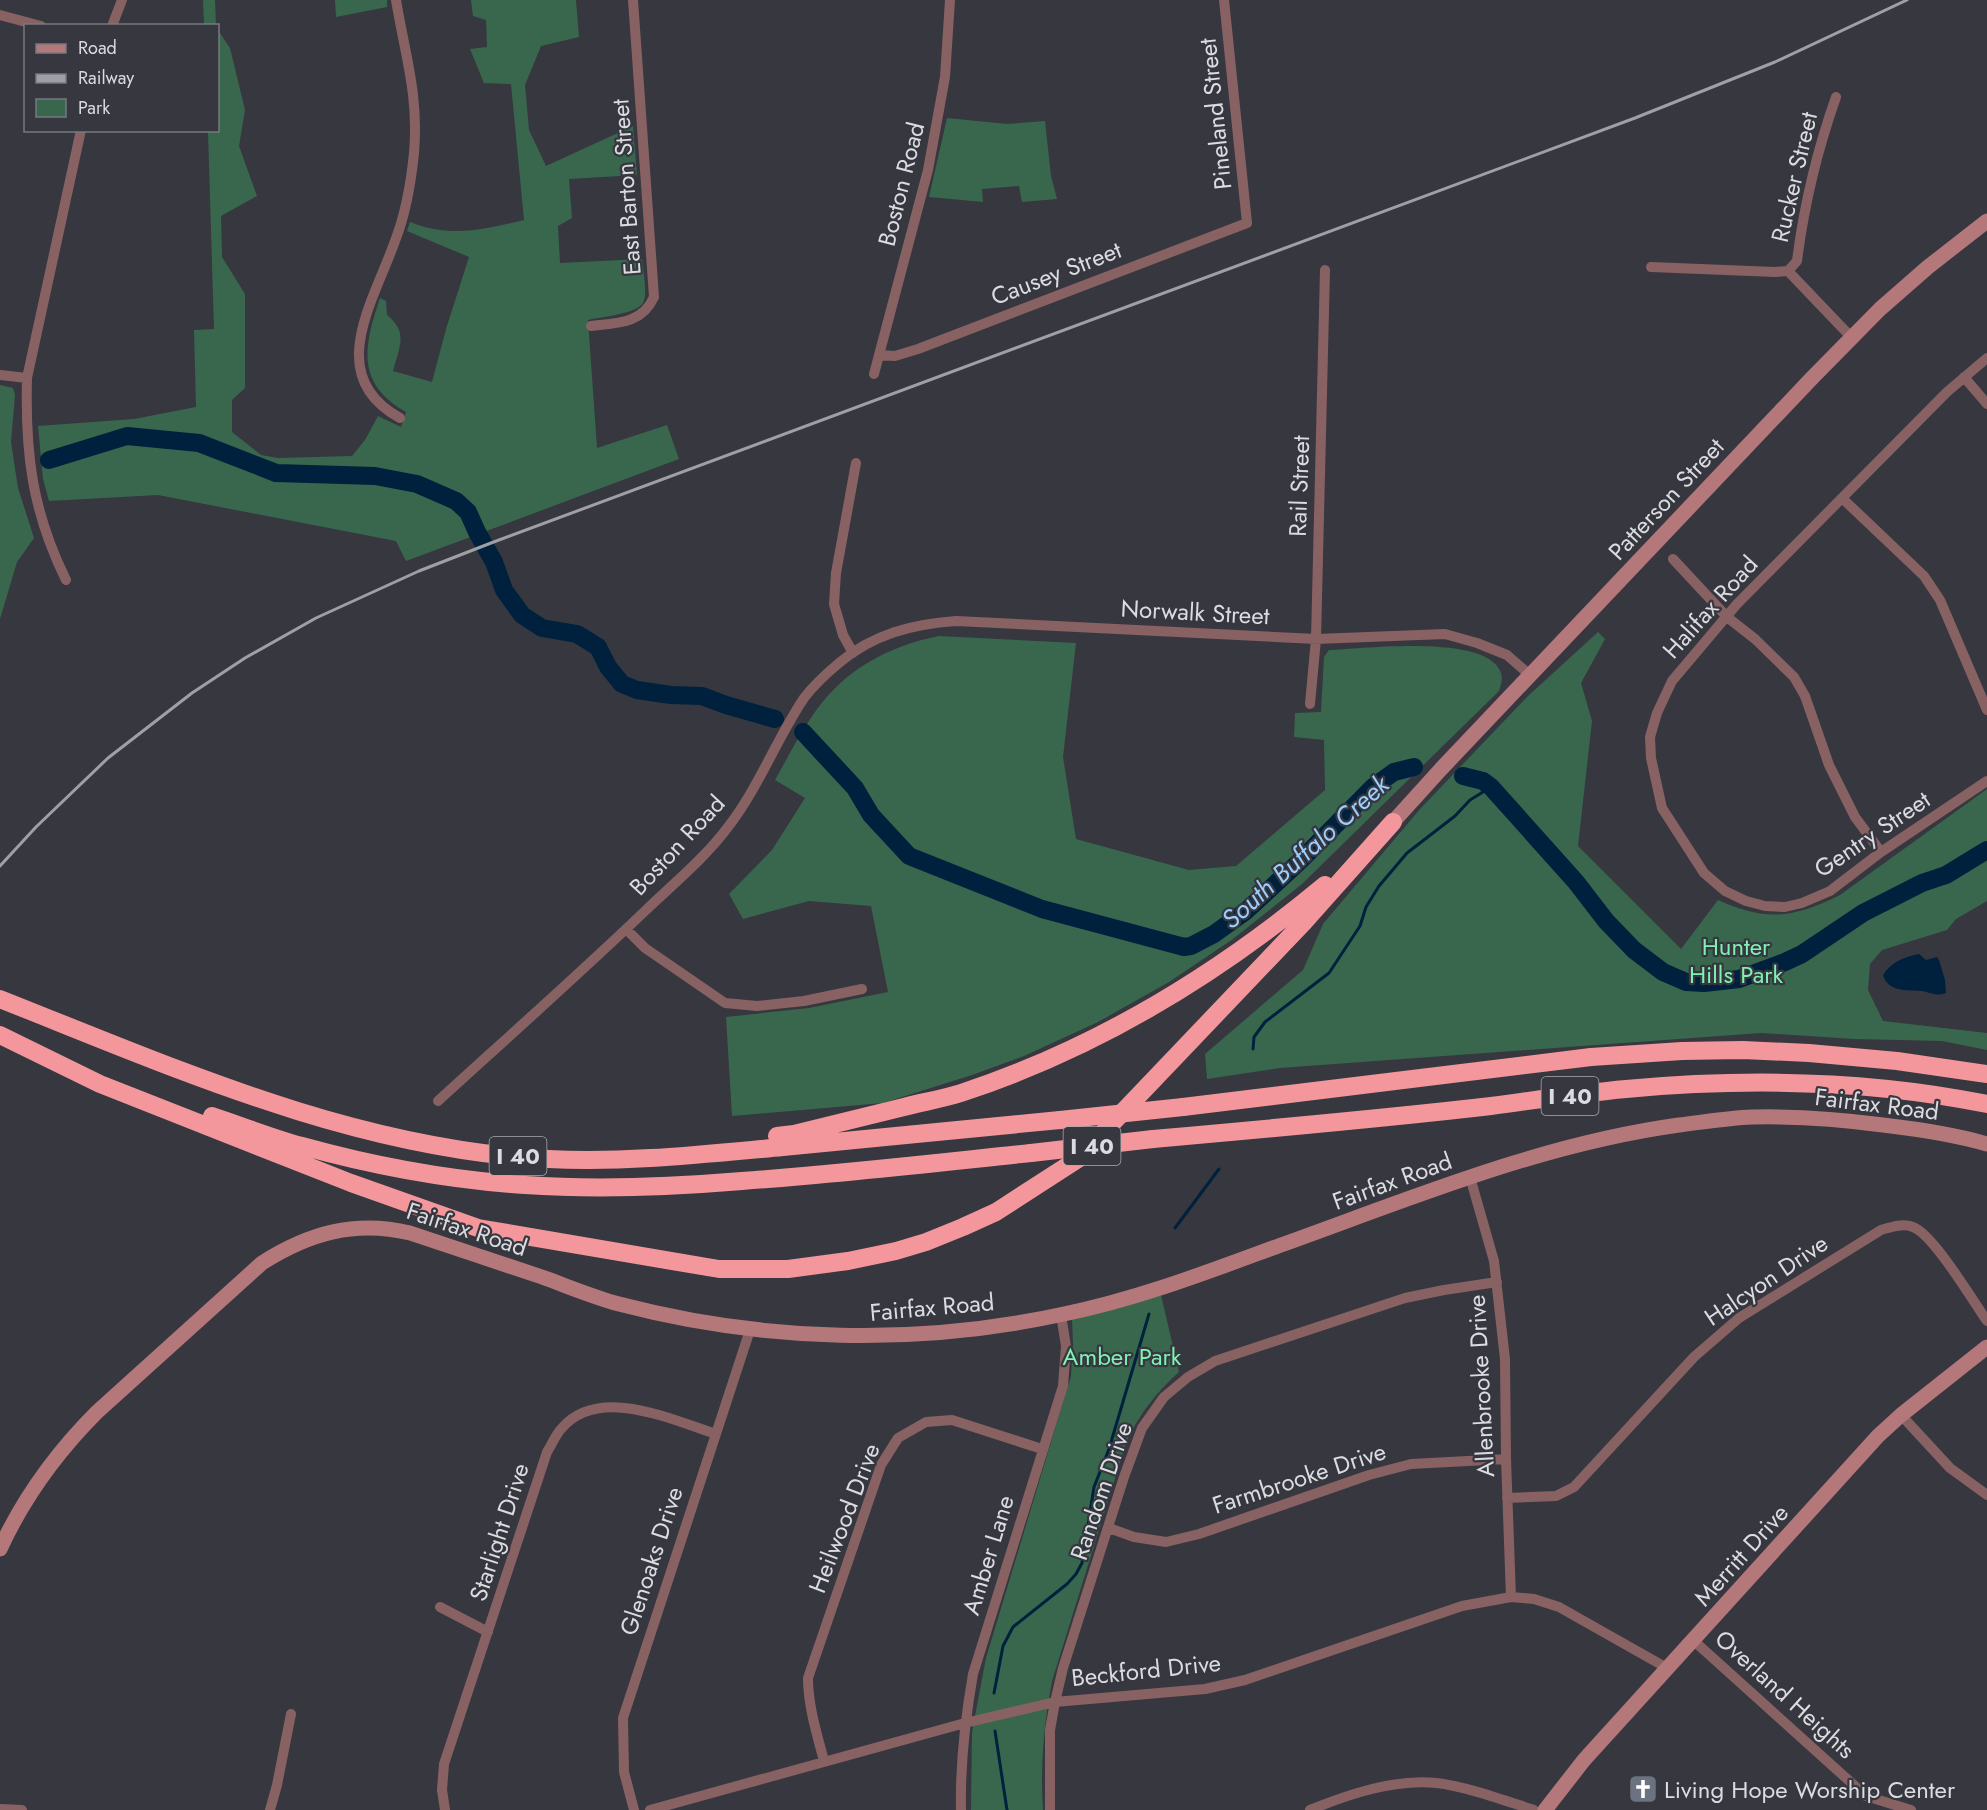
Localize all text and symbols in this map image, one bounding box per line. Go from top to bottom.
legend [24,24,219,132]
text: Road [78,35,117,61]
street label: Pineland Street [1190,36,1240,191]
text: Railway [78,65,134,91]
text: Park [78,95,110,121]
street label: East Barton Street [602,98,650,276]
street label: Rucker Street [1762,108,1826,246]
street label: Boston Road [869,118,933,250]
street label: Causey Street [986,232,1127,314]
street label: Patterson Street [1600,430,1732,568]
street label: Rail Street [1280,435,1318,537]
street label: Halifax Road [1654,548,1766,666]
street label: Norwalk Street [1120,591,1271,633]
water label: South Buffalo Creek [1213,765,1399,938]
street label: Gentry Street [1807,782,1937,886]
street label: Boston Road [621,787,733,903]
park label: Hunter Hills Park [1689,929,1783,992]
road number: I 40 [1542,1077,1598,1115]
street label: Fairfax Road [1813,1079,1941,1129]
road number: I 40 [1064,1127,1120,1165]
road number: I 40 [490,1137,546,1175]
street label: Fairfax Road [1327,1143,1457,1219]
street label: Fairfax Road [402,1193,532,1265]
street label: Halcyon Drive [1697,1226,1835,1334]
street label: Fairfax Road [868,1284,996,1330]
street label: Allenbrooke Drive [1459,1294,1503,1478]
park label: Amber Park [1063,1339,1182,1374]
street label: Random Drive [1061,1417,1141,1565]
street label: Farmbrooke Drive [1208,1433,1390,1523]
street label: Heilwood Drive [799,1438,889,1598]
street label: Starlight Drive [460,1459,538,1605]
street label: Glenoaks Drive [610,1482,692,1640]
street label: Amber Lane [953,1491,1023,1619]
street label: Merritt Drive [1686,1496,1796,1614]
street label: Overland Heights [1707,1621,1863,1767]
street label: Beckford Drive [1069,1645,1223,1695]
place label: Living Hope Worship Center [1664,1772,1956,1807]
church icon: Living Hope Worship Center [1627,1773,1659,1805]

